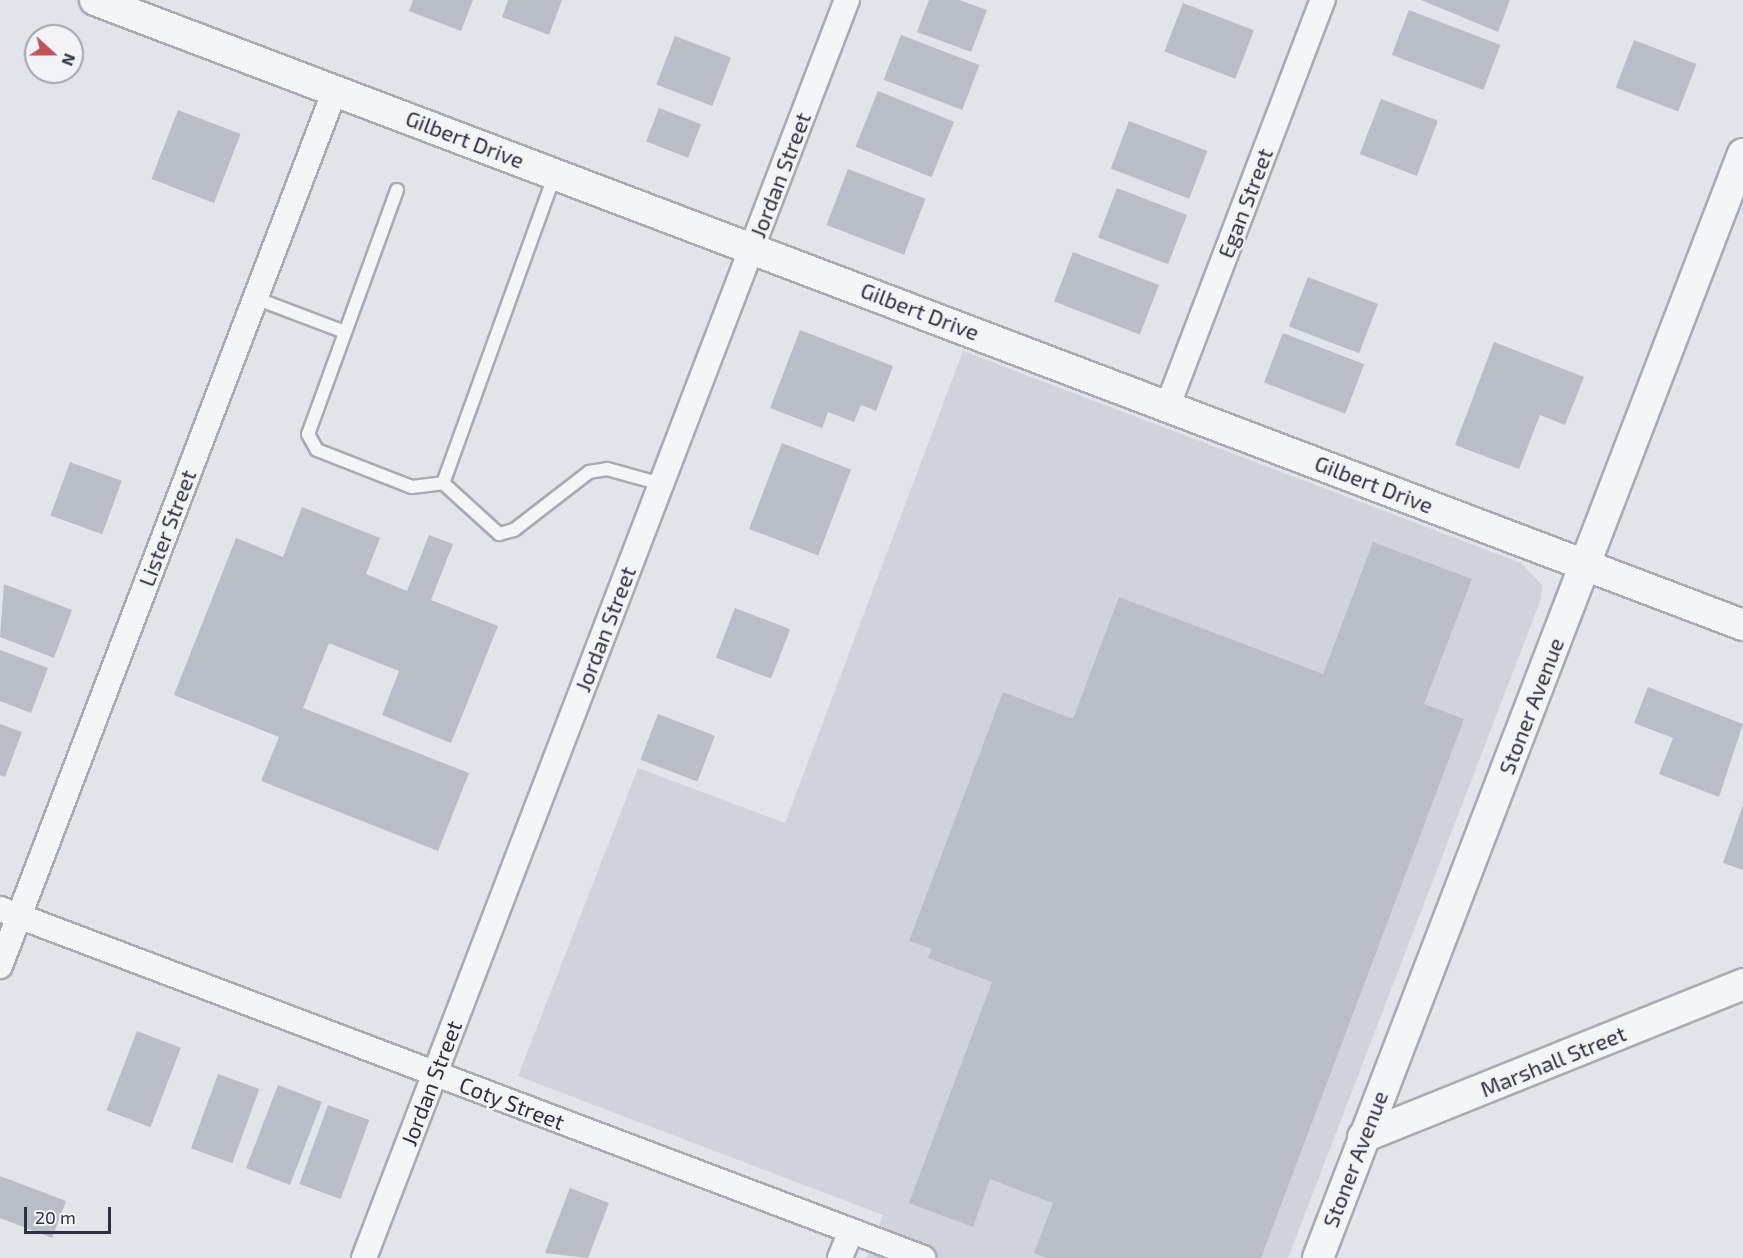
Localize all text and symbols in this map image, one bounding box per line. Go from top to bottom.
north arrow [24,24,84,84]
text: N [58,51,80,69]
street label: Gilbert Drive [402,104,528,174]
street label: Jordan Street [744,109,816,241]
street label: Egan Street [1212,144,1278,262]
street label: Gilbert Drive [857,276,983,346]
street label: Gilbert Drive [1311,449,1437,519]
street label: Lister Street [133,466,201,590]
street label: Jordan Street [569,563,641,695]
street label: Stoner Avenue [1493,634,1569,778]
street label: Jordan Street [395,1017,467,1149]
street label: Marshall Street [1476,1020,1630,1102]
street label: Coty Street [455,1071,569,1135]
street label: Stoner Avenue [1317,1087,1393,1231]
scale bar [27,1195,114,1233]
text: 20 m [35,1206,76,1228]

